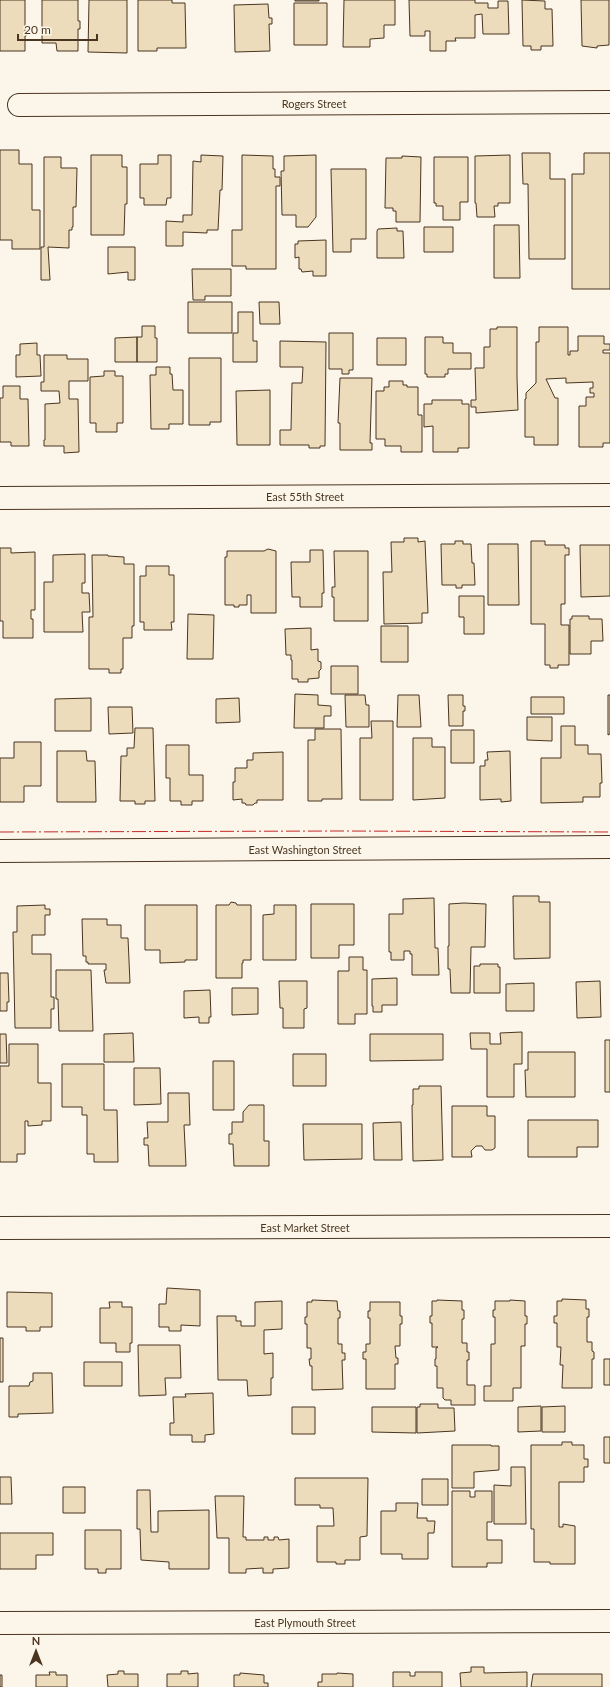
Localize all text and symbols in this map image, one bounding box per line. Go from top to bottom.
scale bar [18,16,97,42]
text: 20 m [24,22,51,37]
street label: Rogers Street [282,97,346,110]
street label: East 55th Street [266,490,344,503]
street label: East Washington Street [249,843,361,856]
street label: East Market Street [260,1221,350,1234]
street label: East Plymouth Street [254,1616,356,1629]
north arrow [16,1631,56,1671]
text: N [32,1634,40,1647]

